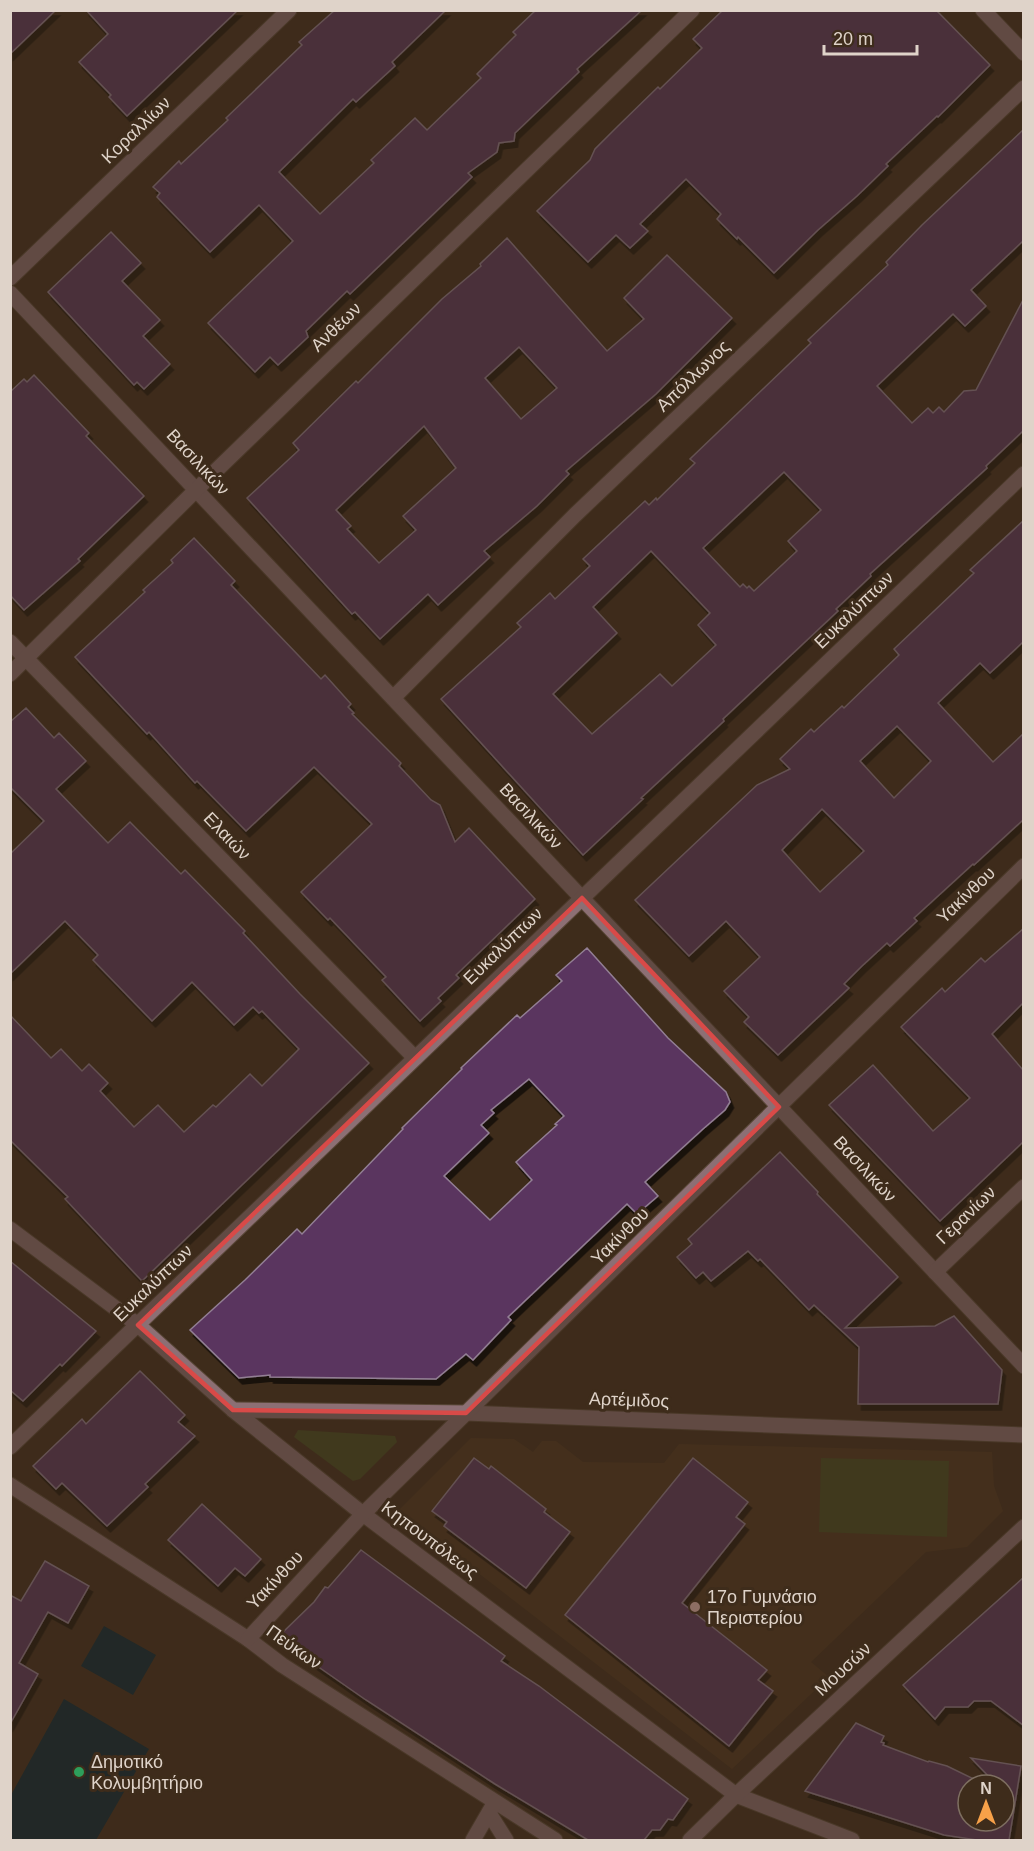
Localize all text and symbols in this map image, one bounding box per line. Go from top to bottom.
scale bar [824,18,917,56]
text: 20 m [833,29,873,49]
street label: Κοραλλίων [98,92,174,168]
street label: Ανθέων [307,298,365,356]
street label: Απόλλωνος [652,336,734,416]
street label: Βασιλικών [163,425,233,499]
street label: Ευκαλύπτων [810,567,898,653]
street label: Βασιλικών [496,779,566,853]
street label: Ελαιών [200,808,254,864]
street label: Υακίνθου [933,863,999,927]
street label: Ευκαλύπτων [459,903,547,989]
street label: Βασιλικών [830,1132,900,1206]
street label: Γερανίων [932,1182,1000,1248]
street label: Υακίνθου [587,1203,653,1269]
street label: Ευκαλύπτων [109,1240,197,1326]
street label: Αρτέμιδος [589,1389,670,1411]
street label: Κηπουπόλεως [378,1497,483,1583]
street label: Υακίνθου [243,1547,307,1613]
place label: 17ο Γυμνάσιο Περιστερίου [707,1587,817,1628]
marker: 17ο Γυμνάσιο Περιστερίου [688,1600,702,1614]
street label: Πεύκων [263,1621,325,1673]
street label: Μουσών [811,1638,875,1700]
place label: Δημοτικό Κολυμβητήριο [91,1752,203,1793]
marker: Δημοτικό Κολυμβητήριο [72,1765,86,1779]
north arrow [956,1773,1016,1833]
text: N [980,1780,992,1797]

